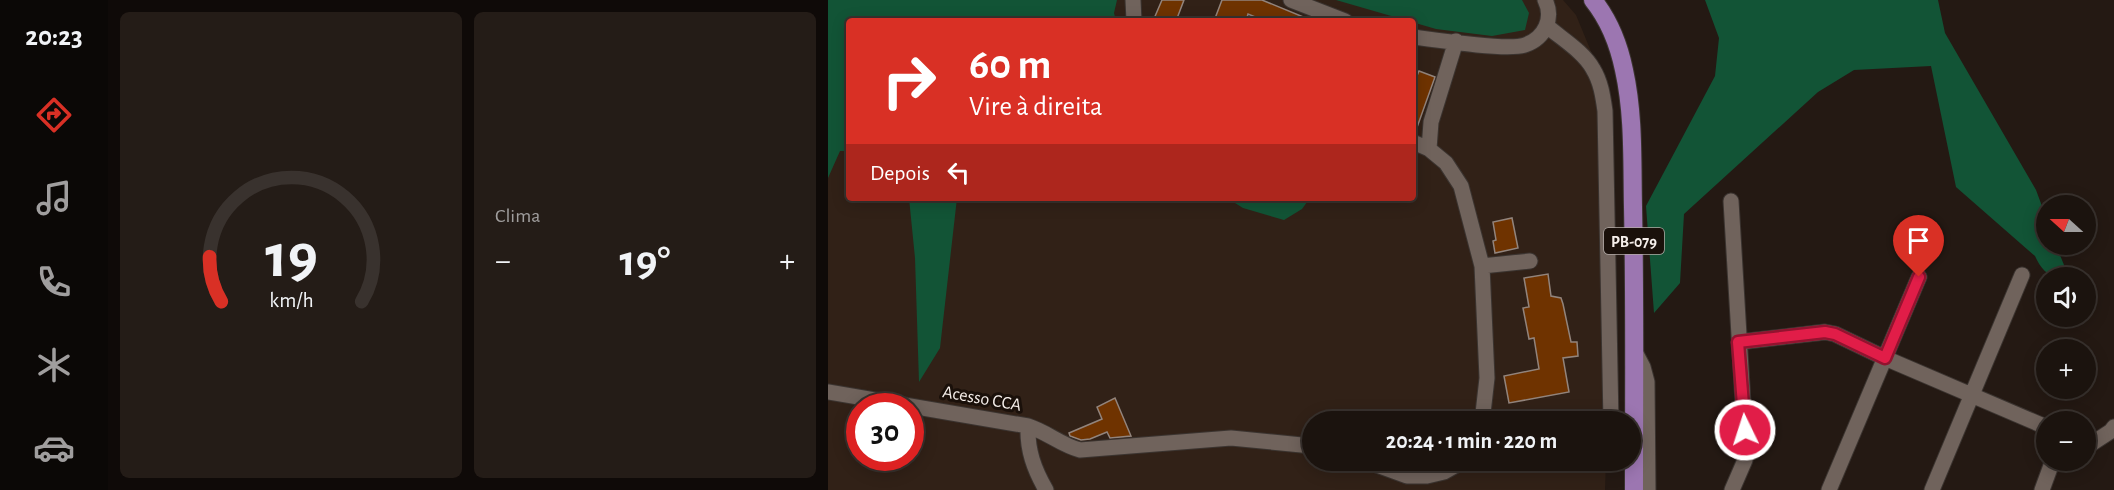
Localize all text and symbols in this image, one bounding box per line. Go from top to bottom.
text: 20:23 [25,23,83,50]
icon: right [870,42,948,120]
text: 60 m [969,44,1051,86]
text: Vire à direita [969,93,1103,120]
icon: directions [33,94,75,136]
icon: left [942,156,975,189]
text: Depois [870,162,930,184]
icon: music [33,177,75,219]
north arrow [2036,195,2096,255]
map controls [2036,195,2096,471]
text: Clima [495,206,540,226]
pin [1893,215,1944,277]
icon: arrive [1902,224,1935,257]
text: 19 [265,226,317,288]
road number: PB-079 [1604,228,1664,254]
text: 19° [619,239,671,284]
text: − [495,245,511,278]
text: + [779,245,795,278]
icon: phone [33,261,75,303]
button: sound [2036,267,2096,327]
text: km/h [269,290,313,311]
button: + [2036,339,2096,399]
icon: climate [33,344,75,386]
street label: Acesso CCA [941,383,1023,415]
speed limit sign: 30 [846,393,924,471]
position arrow [1713,398,1777,462]
button: − [2036,411,2096,471]
icon: car [33,427,75,469]
text: 20:24 · 1 min · 220 m [1386,430,1557,452]

